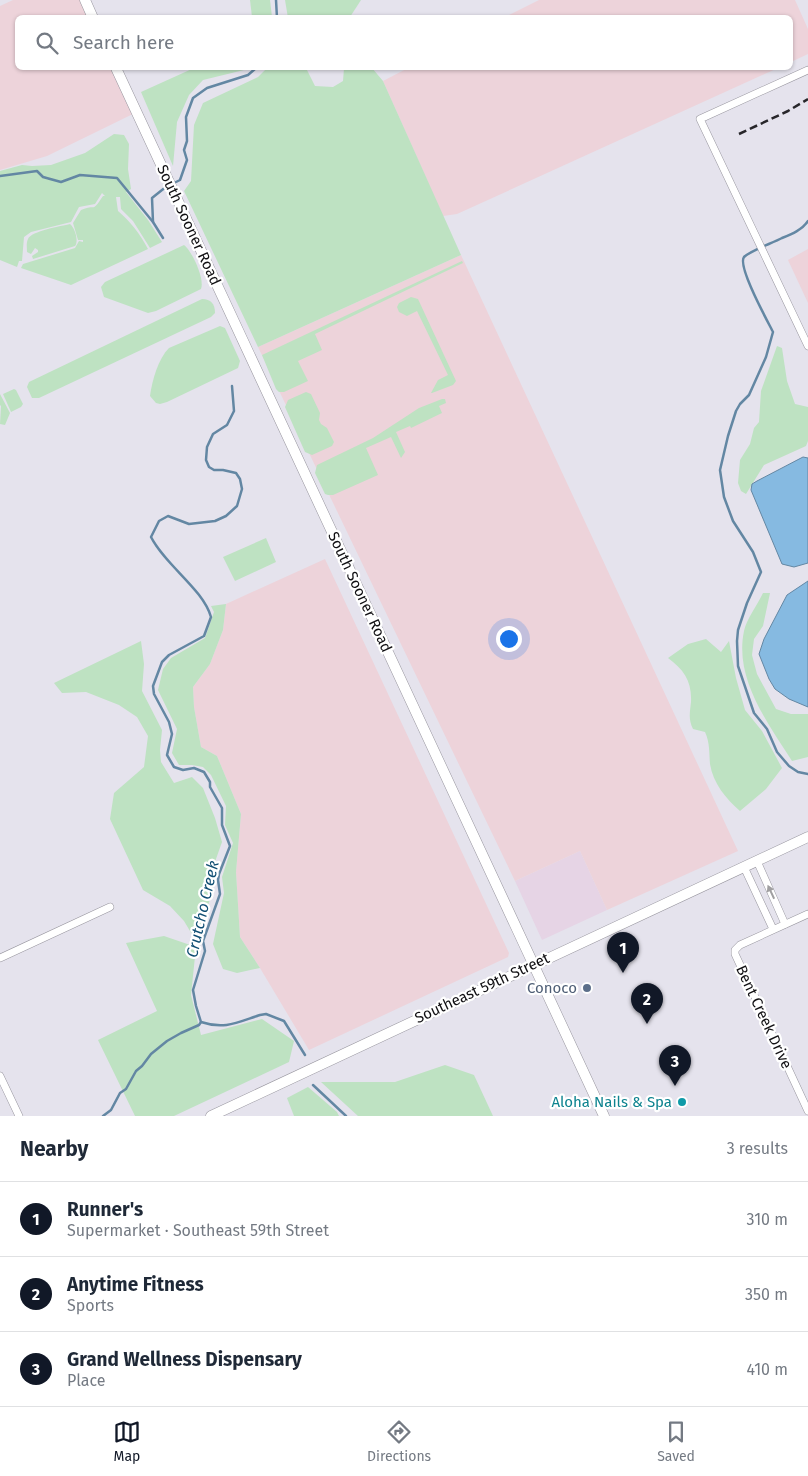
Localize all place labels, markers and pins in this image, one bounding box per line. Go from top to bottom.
pin: 1 [607,932,639,973]
place label: Conoco [527,979,577,997]
marker: Conoco [581,982,593,994]
pin: 2 [631,983,663,1024]
pin: 3 [659,1045,691,1086]
place label: Aloha Nails & Spa [551,1093,672,1111]
marker: Aloha Nails & Spa [676,1096,688,1108]

